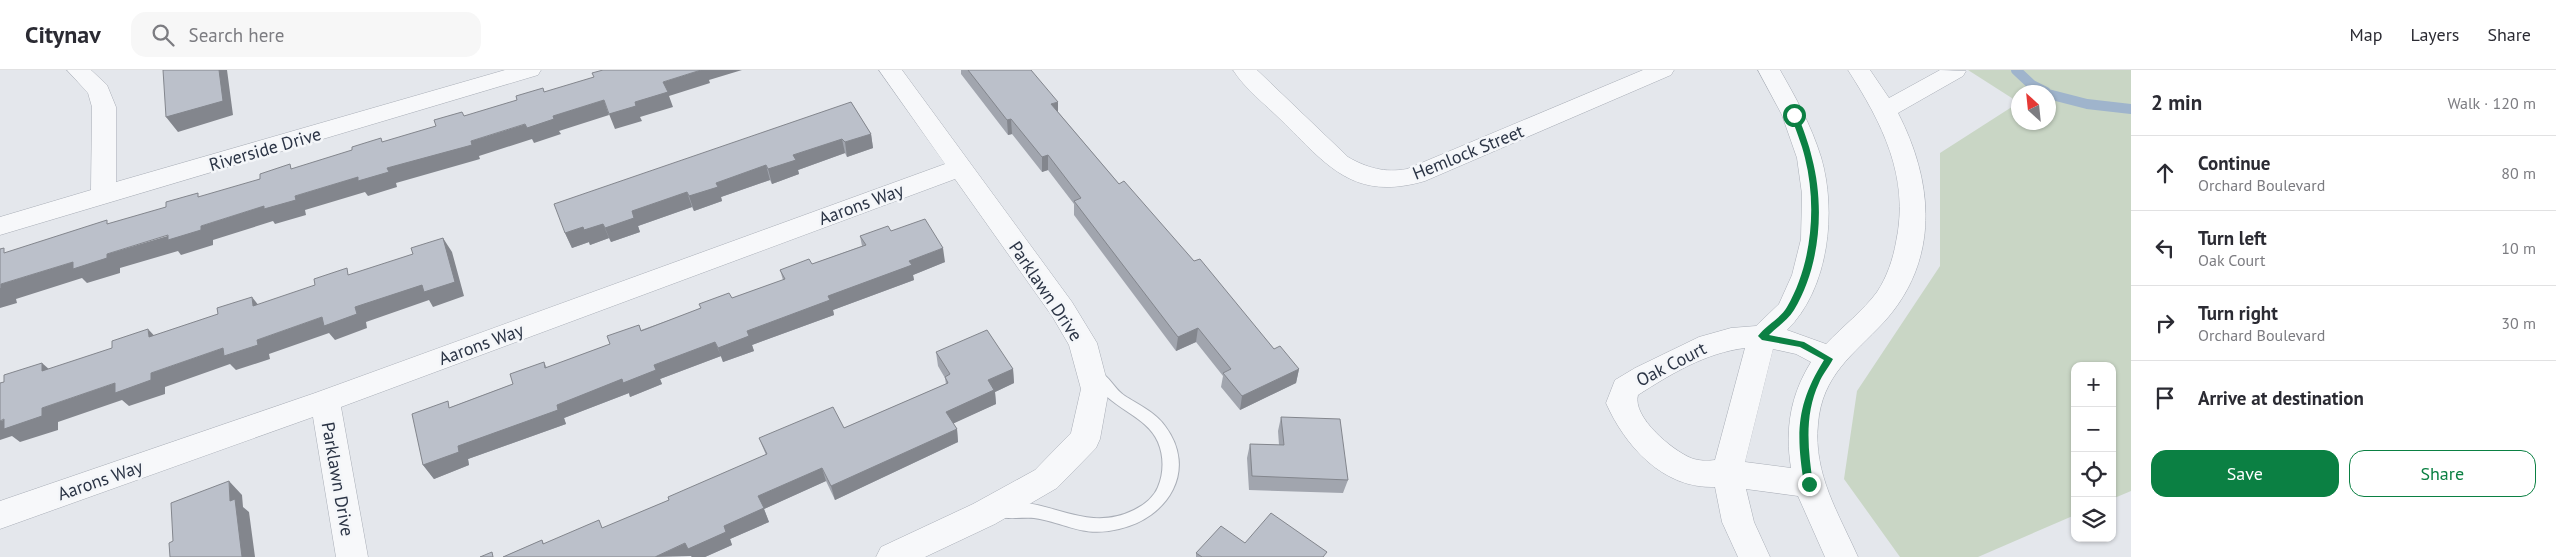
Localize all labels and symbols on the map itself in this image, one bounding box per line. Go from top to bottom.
north arrow [2011,85,2056,130]
route start [1783,104,1806,127]
street label: Hemlock Street [1409,119,1527,185]
street label: Riverside Drive [206,122,324,176]
street label: Aarons Way [815,178,907,230]
street label: Parklawn Drive [1004,237,1088,345]
street label: Aarons Way [435,318,527,370]
street label: Oak Court [1632,337,1710,391]
street label: Parklawn Drive [317,420,359,538]
street label: Aarons Way [54,455,146,505]
route end [1798,473,1821,496]

